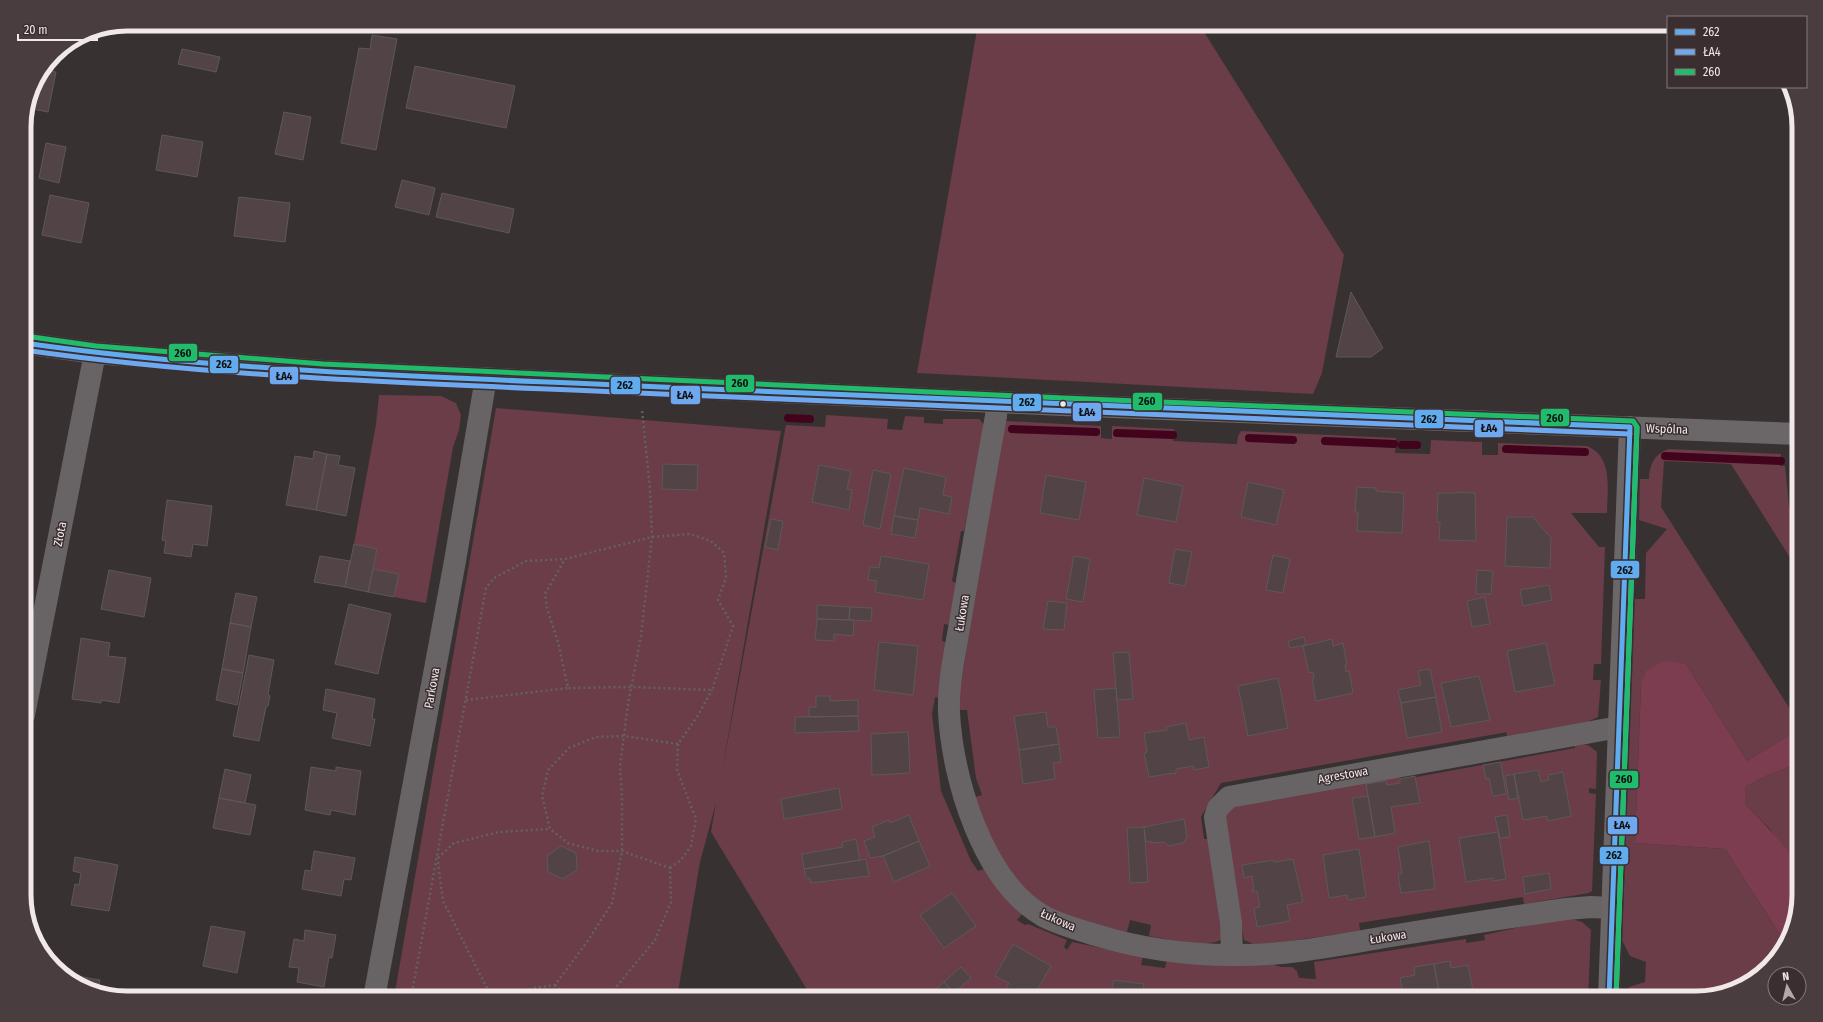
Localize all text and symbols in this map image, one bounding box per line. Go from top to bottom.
scale bar [18,16,97,42]
legend [1667,16,1807,88]
text: 20 m [24,23,48,37]
text: 262 [1703,25,1719,39]
text: ŁA4 [1703,45,1721,59]
text: 260 [1703,65,1721,79]
line badge: 260 [168,343,198,362]
text: 260 [174,347,191,360]
line badge: 262 [209,355,239,374]
text: 262 [215,358,232,371]
line badge: ŁA4 [269,366,299,385]
text: ŁA4 [276,370,293,383]
line badge: 260 [725,374,755,393]
line badge: 262 [610,376,641,395]
text: 260 [731,377,748,390]
text: 262 [616,379,633,392]
line badge: ŁA4 [670,385,701,405]
text: ŁA4 [677,389,694,402]
line badge: 260 [1132,392,1163,411]
line badge: 262 [1012,393,1042,412]
text: 260 [1138,395,1155,408]
text: 262 [1018,396,1035,409]
unlabelled marker [1058,399,1068,409]
line badge: ŁA4 [1072,402,1102,422]
text: ŁA4 [1079,406,1096,419]
line badge: 260 [1540,408,1570,427]
line badge: 262 [1414,409,1444,429]
text: 260 [1546,412,1563,425]
text: 262 [1420,413,1437,426]
line badge: ŁA4 [1474,419,1504,438]
street label: Wspólna [1646,421,1688,437]
text: ŁA4 [1481,422,1498,435]
street label: Złota [51,520,69,548]
line badge: 262 [1610,560,1640,579]
text: 262 [1616,564,1633,577]
street label: Łukowa [952,594,972,632]
street label: Parkowa [422,666,442,709]
street label: Agrestowa [1317,764,1369,786]
line badge: 260 [1609,770,1639,789]
text: 260 [1615,773,1632,786]
line badge: ŁA4 [1607,816,1638,835]
text: ŁA4 [1614,819,1631,832]
line badge: 262 [1599,846,1629,865]
text: 262 [1605,849,1622,862]
street label: Łukowa [1038,906,1078,934]
street label: Łukowa [1369,927,1407,947]
north arrow [1767,966,1807,1006]
text: N [1782,970,1790,983]

